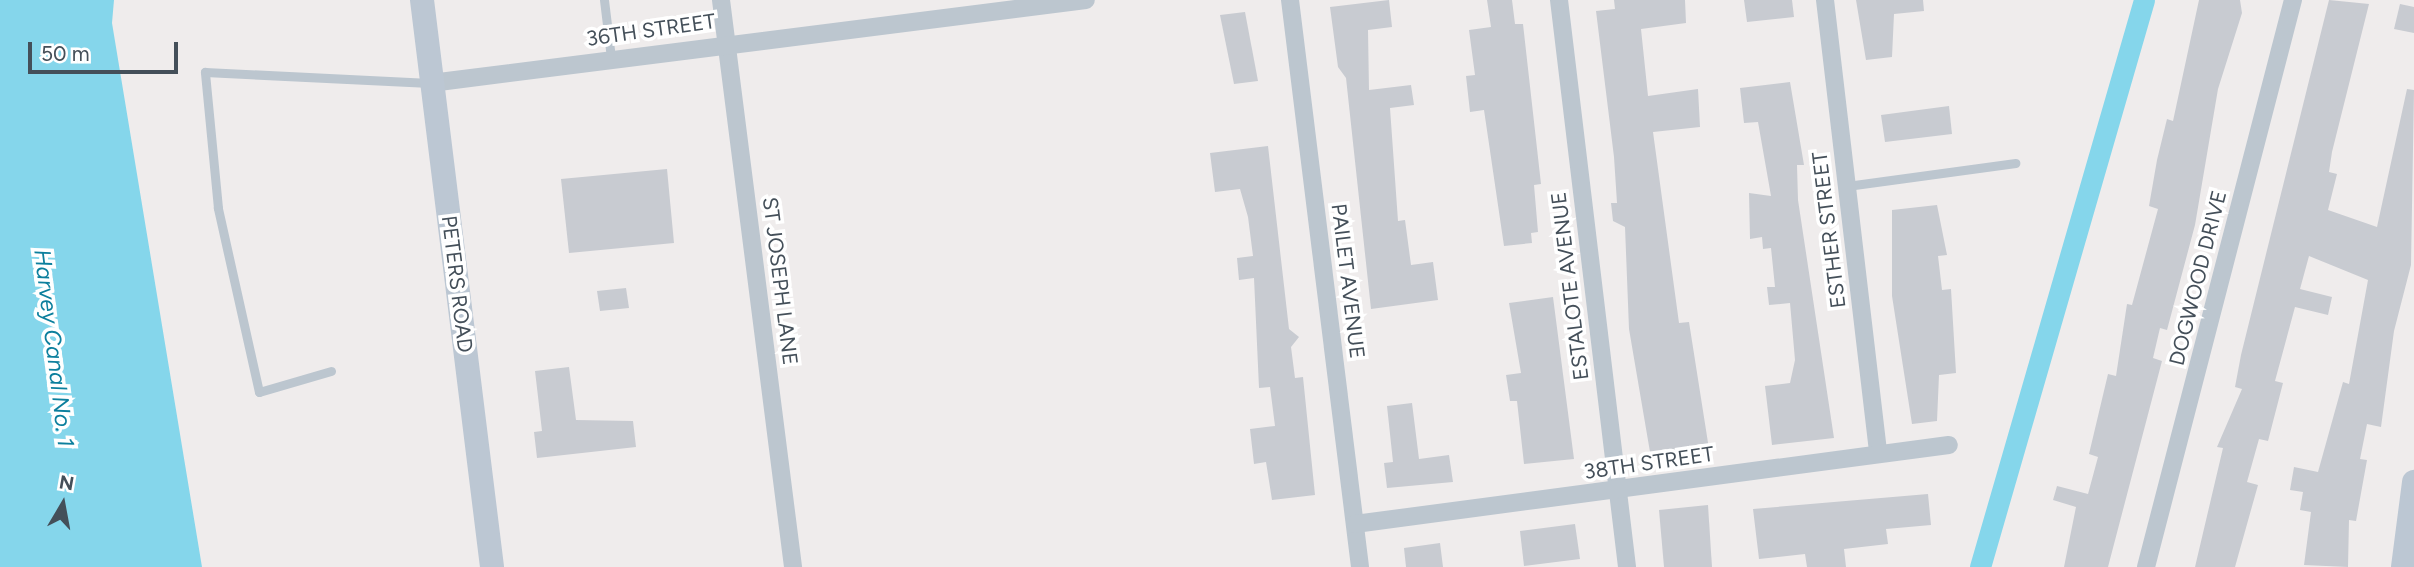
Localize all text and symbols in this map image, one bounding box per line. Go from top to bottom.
street label: 36TH STREET [585,8,717,52]
scale bar [32,28,182,72]
text: 50 m [41,41,90,66]
street label: ESTHER STREET [1807,150,1851,310]
street label: DOGWOOD DRIVE [2164,188,2232,368]
street label: ESTALOTE AVENUE [1546,190,1594,382]
street label: ST JOSEPH LANE [757,196,803,366]
street label: PAILET AVENUE [1326,202,1370,360]
street label: PETERS ROAD [436,214,478,354]
water label: Harvey Canal No. 1 [28,248,80,448]
street label: 38TH STREET [1582,441,1716,485]
north arrow [28,469,98,539]
text: N [58,470,76,495]

